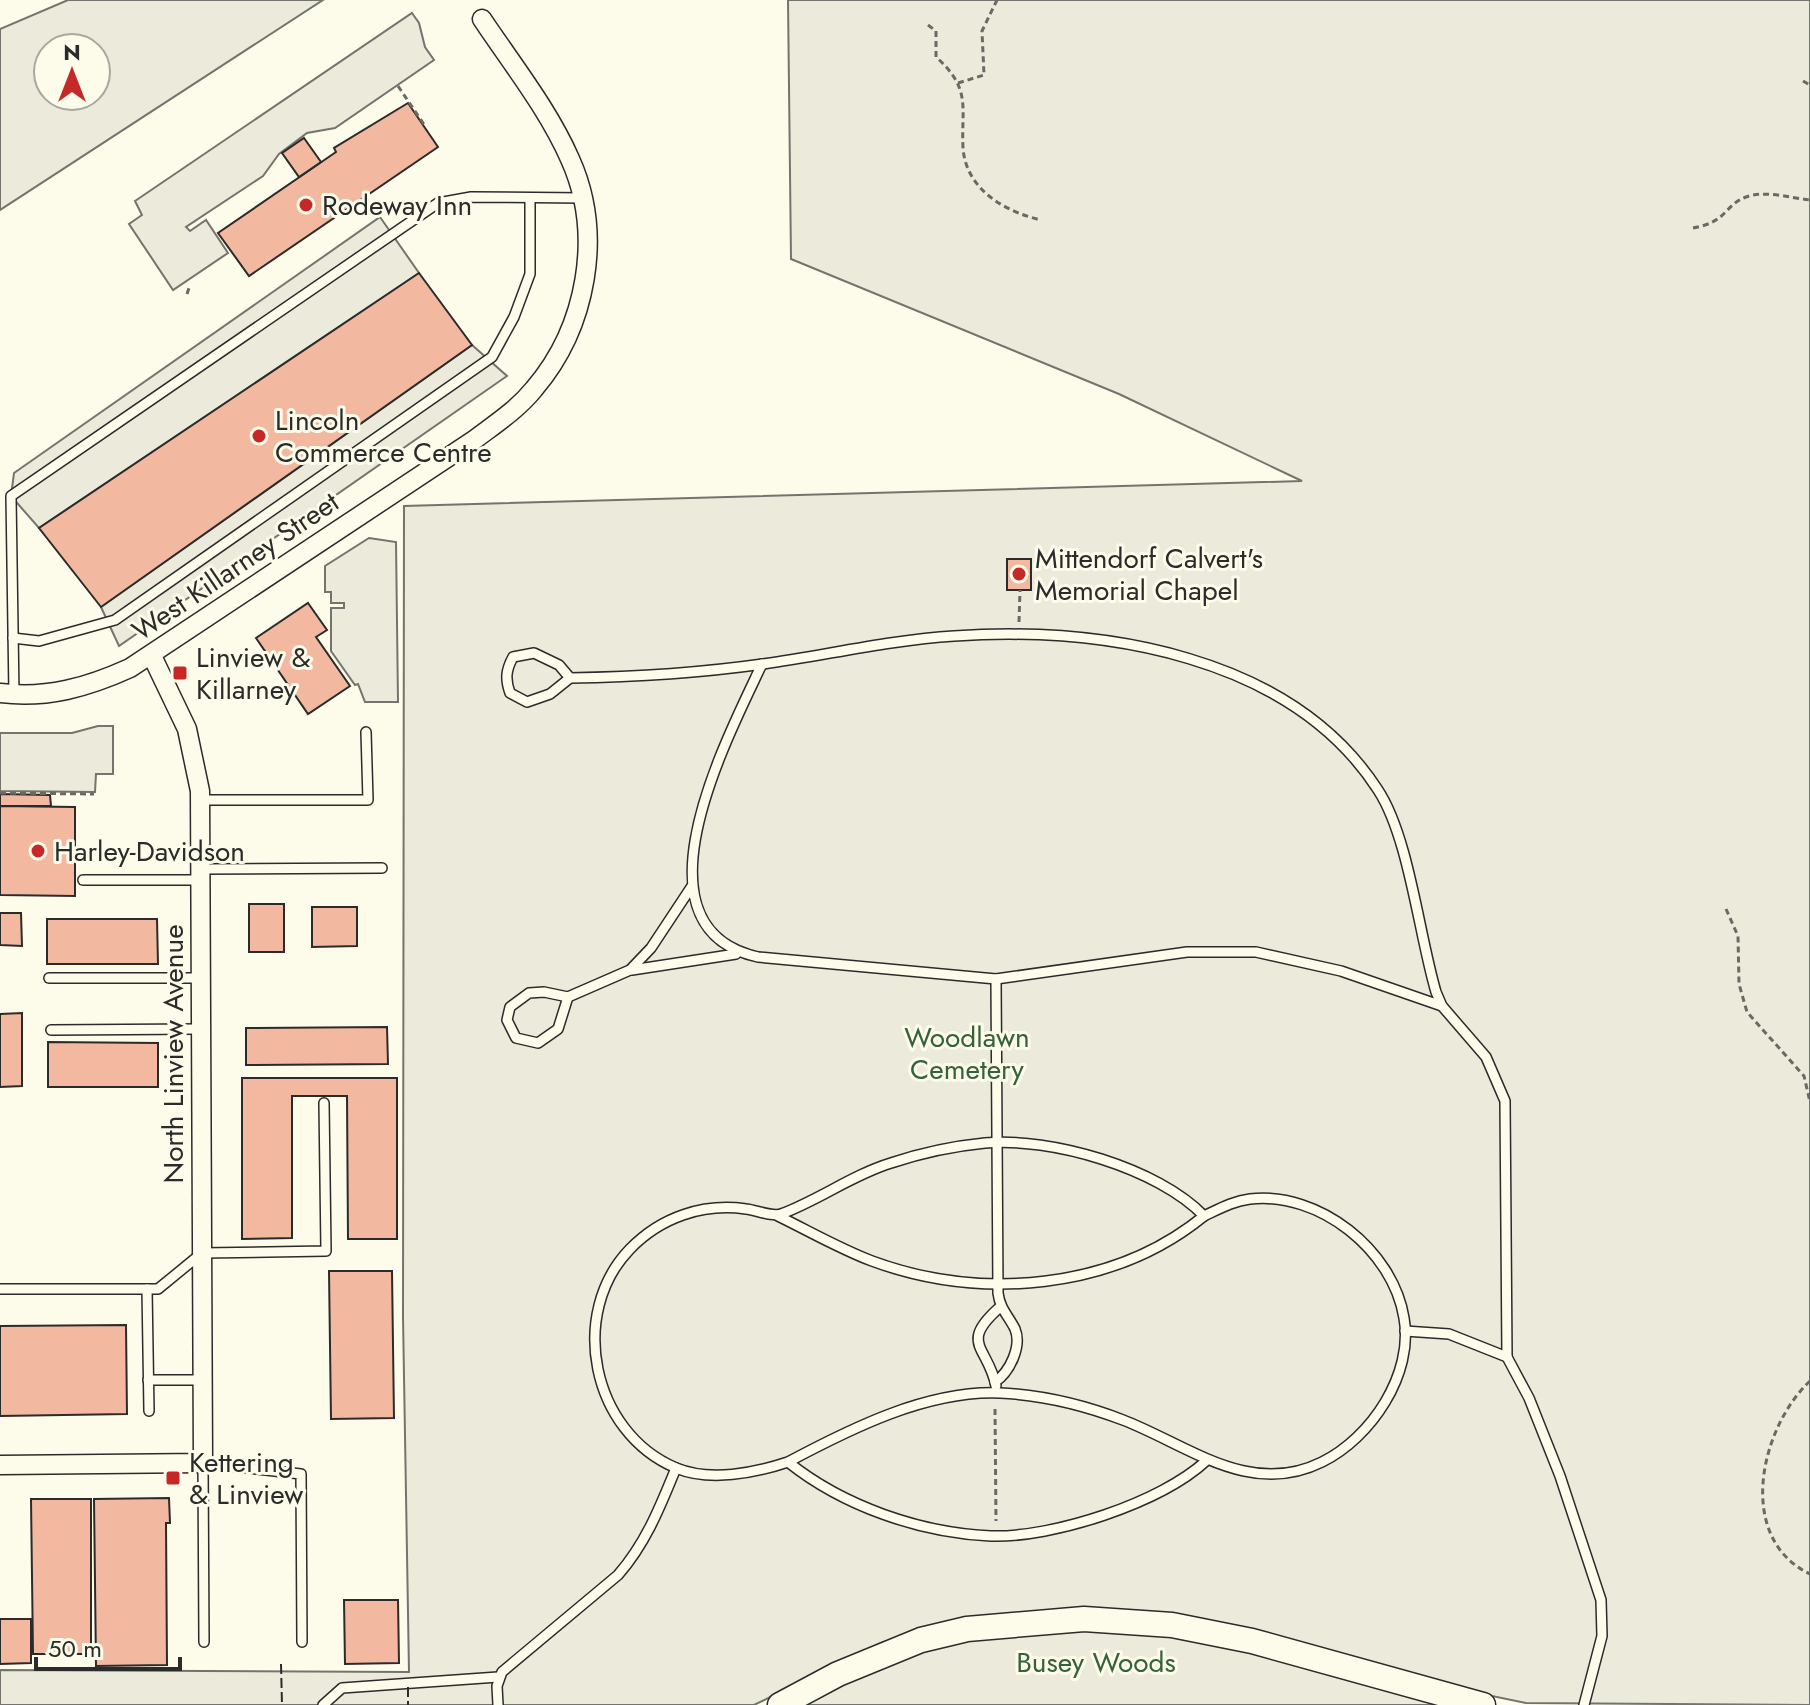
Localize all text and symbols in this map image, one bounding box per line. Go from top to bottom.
north arrow [32,32,112,112]
text: N [63,36,81,68]
place label: Rodeway Inn [322,185,472,226]
marker: Rodeway Inn [297,196,315,214]
place label: Lincoln Commerce Centre [275,400,492,473]
marker: Lincoln Commerce Centre [250,427,268,445]
street label: West Killarney Street [124,482,347,651]
place label: Mittendorf Calvert's Memorial Chapel [1035,538,1263,611]
marker: Mittendorf Calvert's Memorial Chapel [1010,565,1028,583]
place label: Linview & Killarney [196,637,310,710]
marker: Linview & Killarney [171,664,189,682]
place label: Harley-Davidson [54,831,245,872]
marker: Harley-Davidson [29,842,47,860]
street label: North Linview Avenue [153,924,194,1184]
park label: Woodlawn Cemetery [904,1017,1030,1090]
place label: Kettering & Linview [189,1442,303,1515]
marker: Kettering & Linview [164,1469,182,1487]
scale bar [36,1621,180,1671]
text: 50 m [48,1631,102,1666]
park label: Busey Woods [1016,1642,1176,1683]

